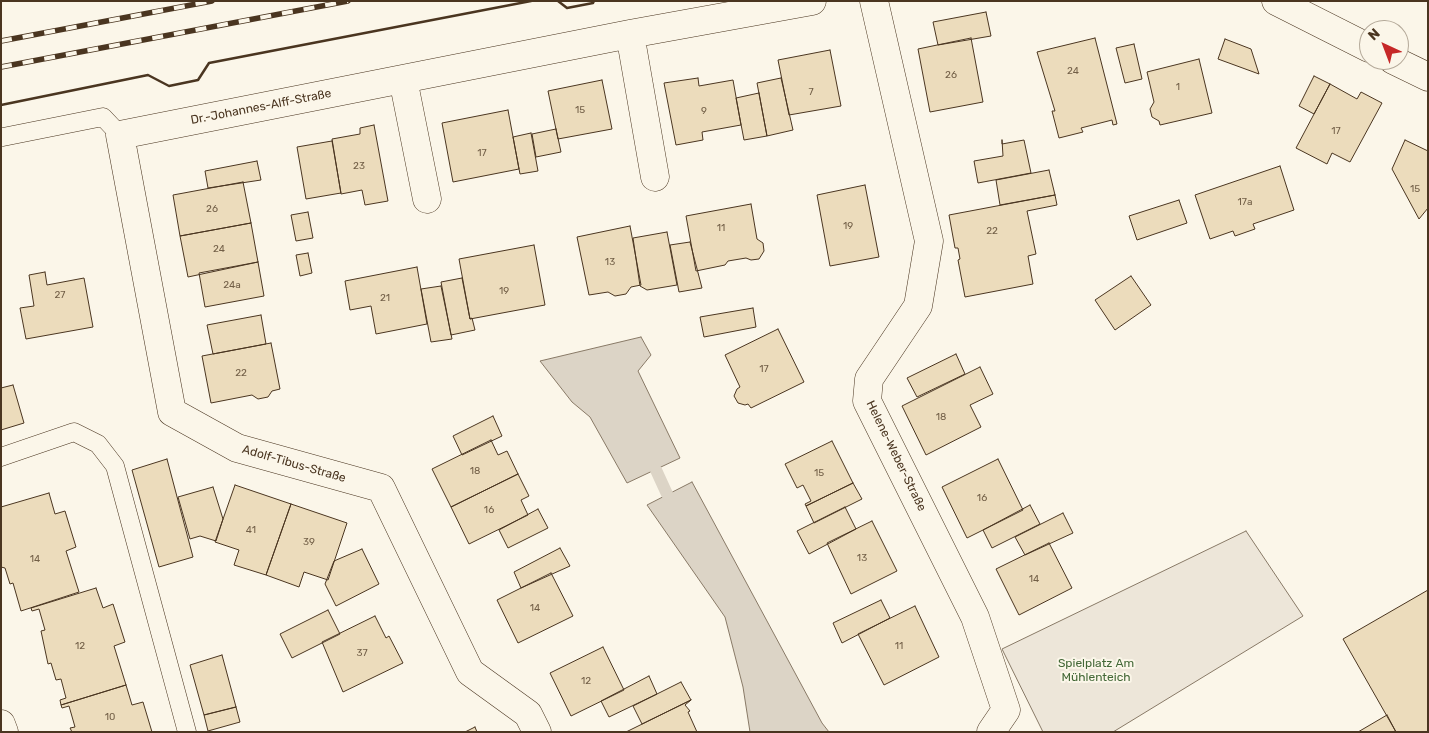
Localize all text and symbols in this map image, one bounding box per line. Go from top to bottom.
north arrow [1359,20,1409,70]
text: N [1365,25,1384,44]
house number: 24 [1067,65,1079,77]
house number: 26 [945,69,957,81]
house number: 1 [1176,81,1180,93]
street label: Dr.-Johannes-Alff-Straße [189,86,333,128]
house number: 7 [808,86,814,98]
house number: 15 [575,104,585,116]
house number: 9 [701,105,707,117]
house number: 17 [1331,125,1341,137]
house number: 17 [477,147,487,159]
house number: 23 [353,160,365,172]
house number: 15 [1410,183,1420,195]
house number: 17a [1238,196,1252,208]
house number: 26 [206,203,218,215]
house number: 19 [843,220,853,232]
house number: 11 [717,222,725,234]
house number: 22 [986,225,998,237]
house number: 24 [213,243,225,255]
house number: 13 [605,256,615,268]
house number: 24a [223,279,241,291]
house number: 19 [499,285,509,297]
house number: 27 [55,289,65,301]
house number: 21 [380,292,390,304]
house number: 17 [759,363,769,375]
house number: 22 [235,367,247,379]
street label: Helene-Weber-Straße [863,398,929,514]
house number: 18 [936,411,946,423]
street label: Adolf-Tibus-Straße [241,442,347,486]
house number: 18 [470,465,480,477]
house number: 15 [814,467,824,479]
house number: 16 [977,492,987,504]
house number: 16 [484,504,494,516]
house number: 41 [246,524,256,536]
house number: 39 [303,536,315,548]
house number: 13 [857,552,867,564]
house number: 14 [30,553,40,565]
house number: 14 [1029,573,1039,585]
house number: 14 [530,602,540,614]
house number: 12 [75,640,85,652]
house number: 11 [895,640,903,652]
house number: 37 [356,647,368,659]
park label: Spielplatz Am Mühlenteich [1058,657,1134,685]
house number: 12 [581,675,591,687]
house number: 10 [105,711,115,723]

